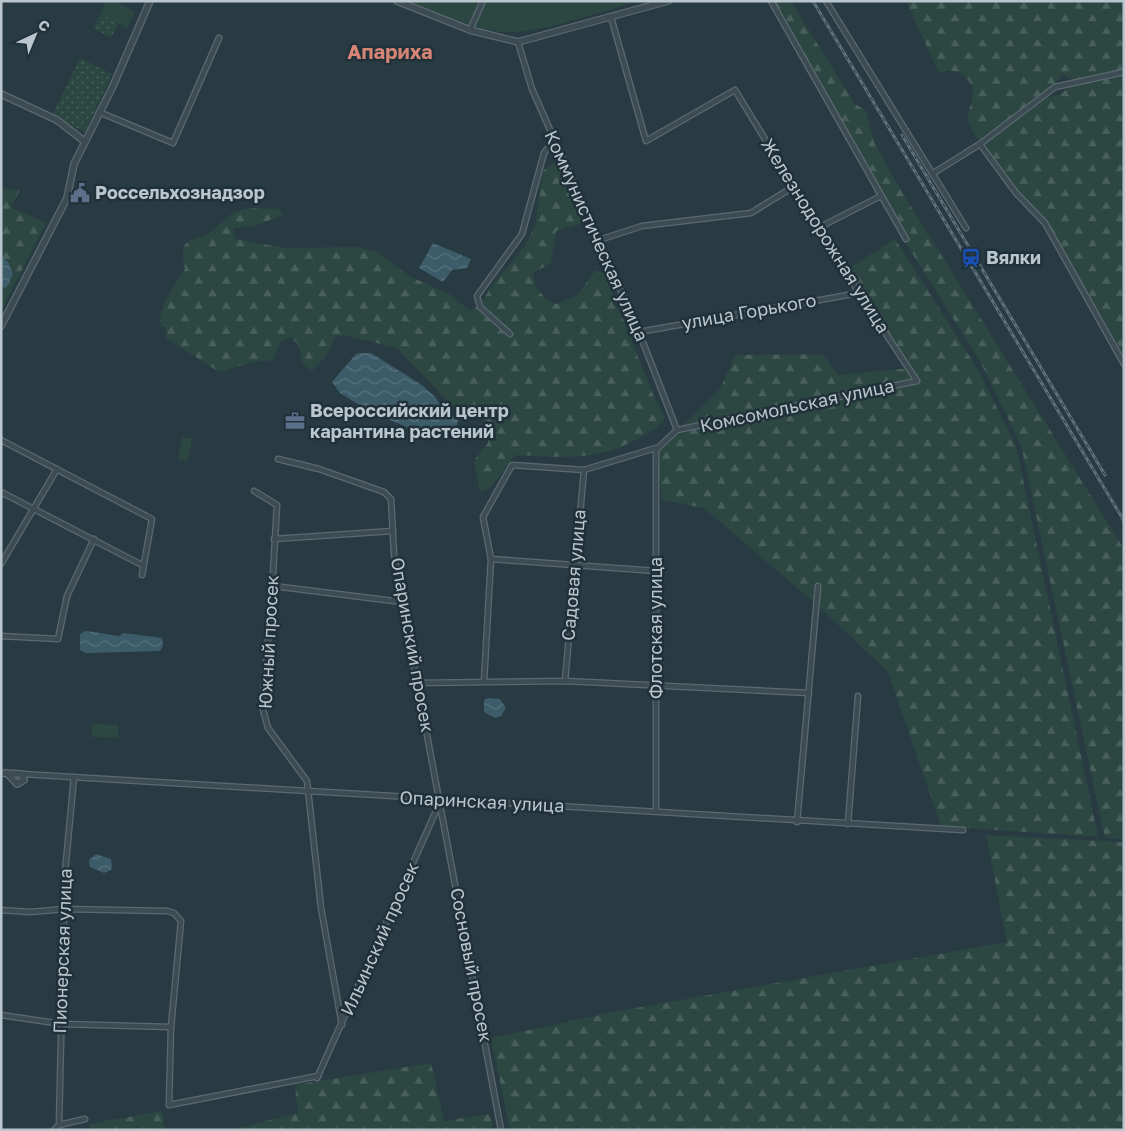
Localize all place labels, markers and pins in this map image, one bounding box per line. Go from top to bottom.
place label: Россельхознадзор [95,181,265,203]
public building icon: Россельхознадзор [69,182,91,204]
place label: Вялки [986,246,1041,268]
station icon: Вялки [960,247,982,269]
place label: Всероссийский центр карантина растений [310,399,509,442]
office icon: Всероссийский центр карантина растений [284,410,306,432]

